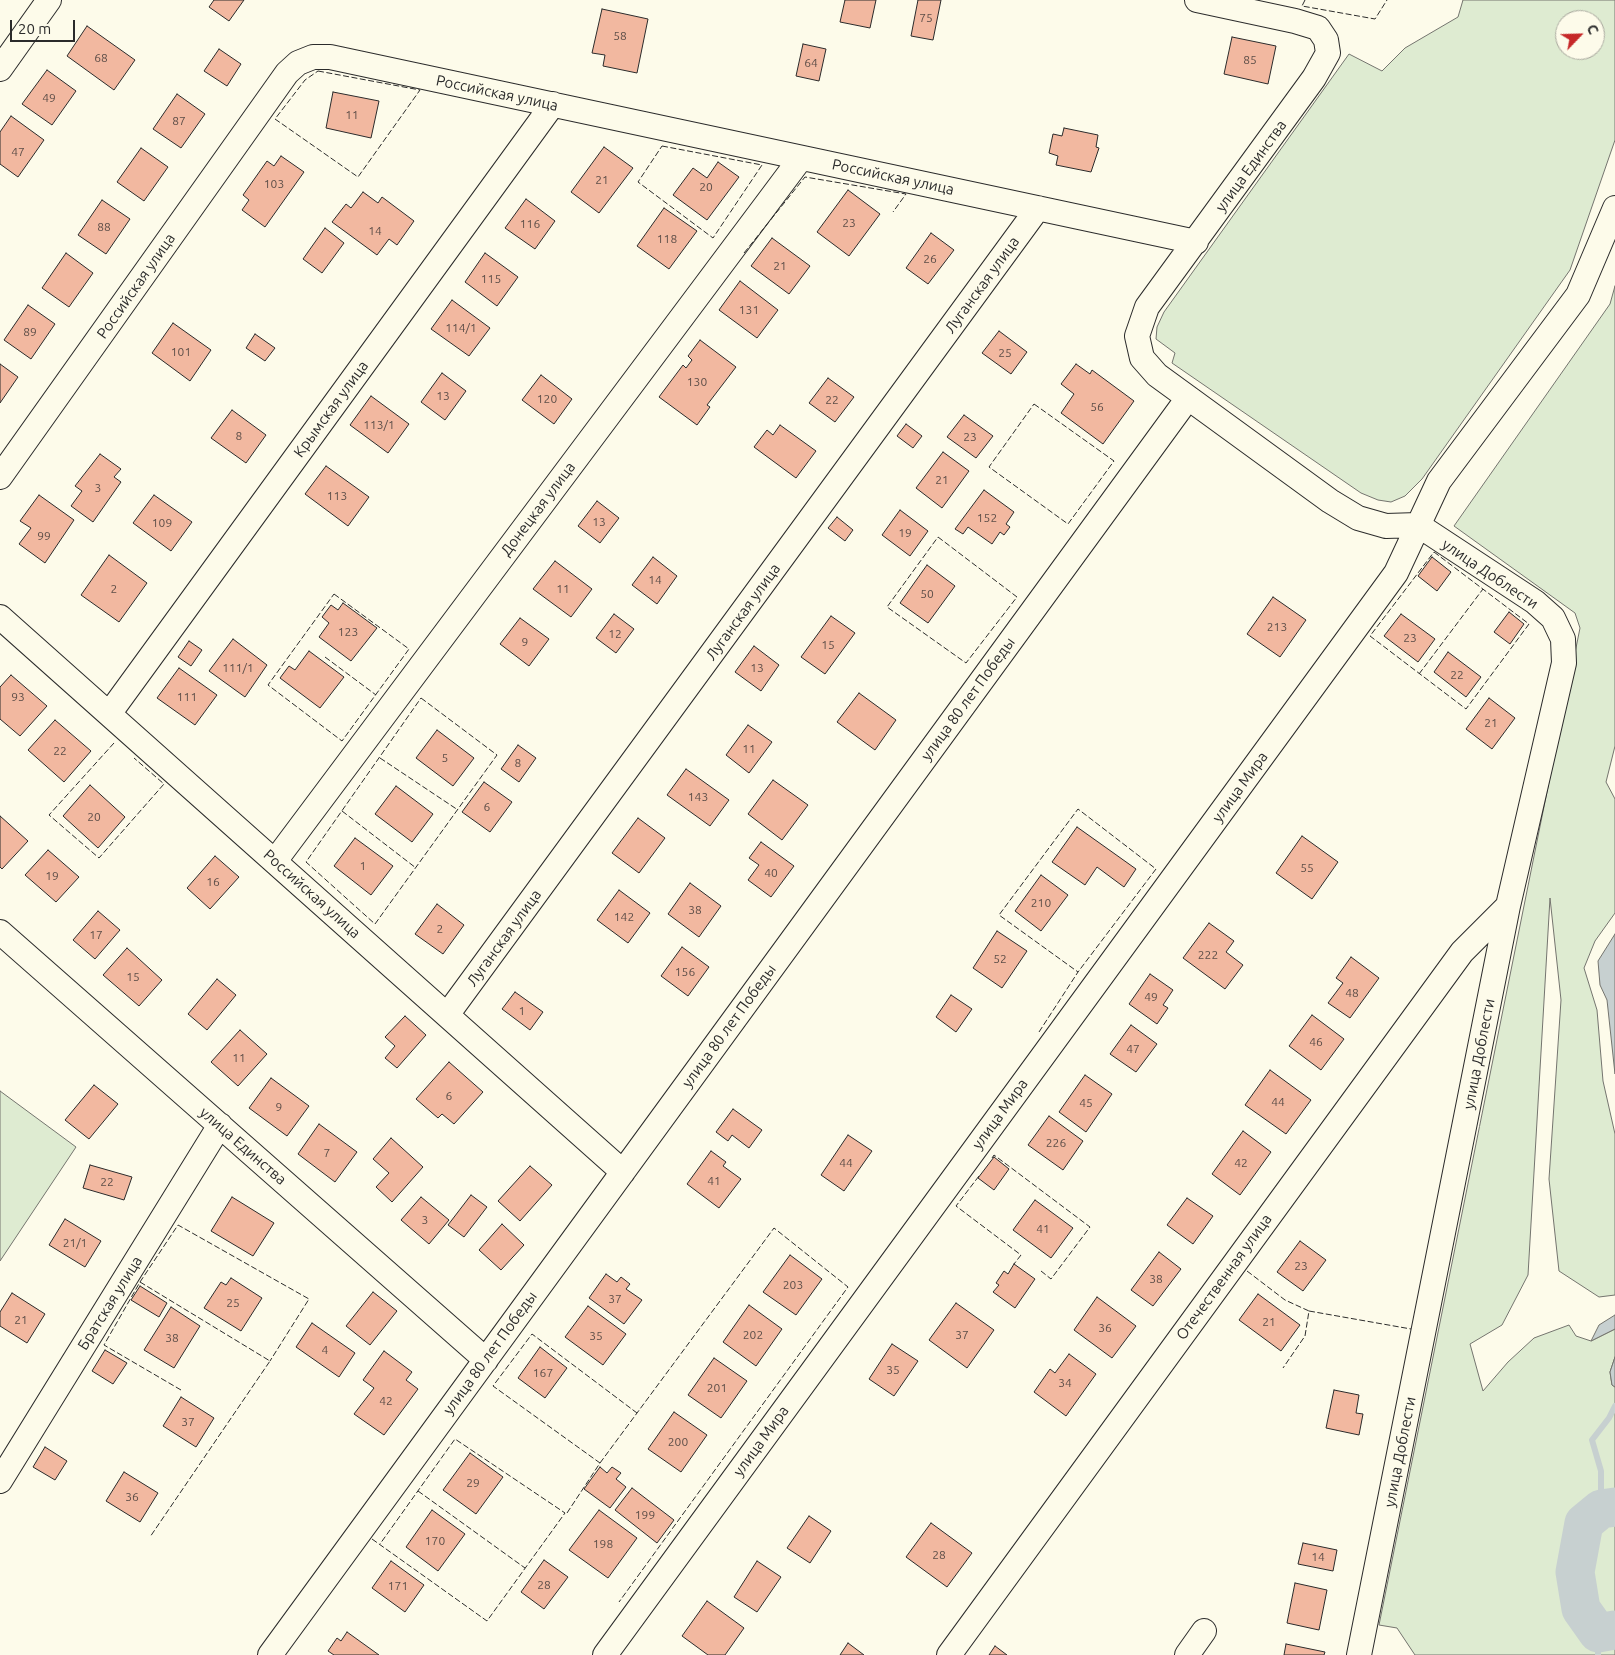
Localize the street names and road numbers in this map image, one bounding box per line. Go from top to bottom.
street label: Российская улица [434,71,560,115]
street label: улица Единства [1212,117,1290,215]
street label: Российская улица [830,155,956,199]
street label: Российская улица [93,230,179,342]
street label: Луганская улица [941,233,1023,337]
street label: Крымская улица [290,357,372,461]
street label: Донецкая улица [497,458,579,560]
street label: улица Доблести [1438,535,1542,613]
street label: Луганская улица [702,560,784,664]
street label: улица 80 лет Победы [917,634,1019,764]
street label: улица Мира [1208,748,1272,826]
street label: Российская улица [260,846,364,942]
street label: Луганская улица [463,886,545,990]
street label: улица 80 лет Победы [678,961,780,1091]
street label: улица Доблести [1459,997,1499,1111]
street label: улица Мира [968,1075,1032,1153]
street label: улица Единства [196,1103,290,1189]
street label: Отечественная улица [1172,1211,1276,1343]
street label: Братская улица [74,1253,146,1353]
street label: улица 80 лет Победы [439,1288,541,1418]
street label: улица Доблести [1380,1395,1420,1509]
street label: улица Мира [729,1402,793,1480]

